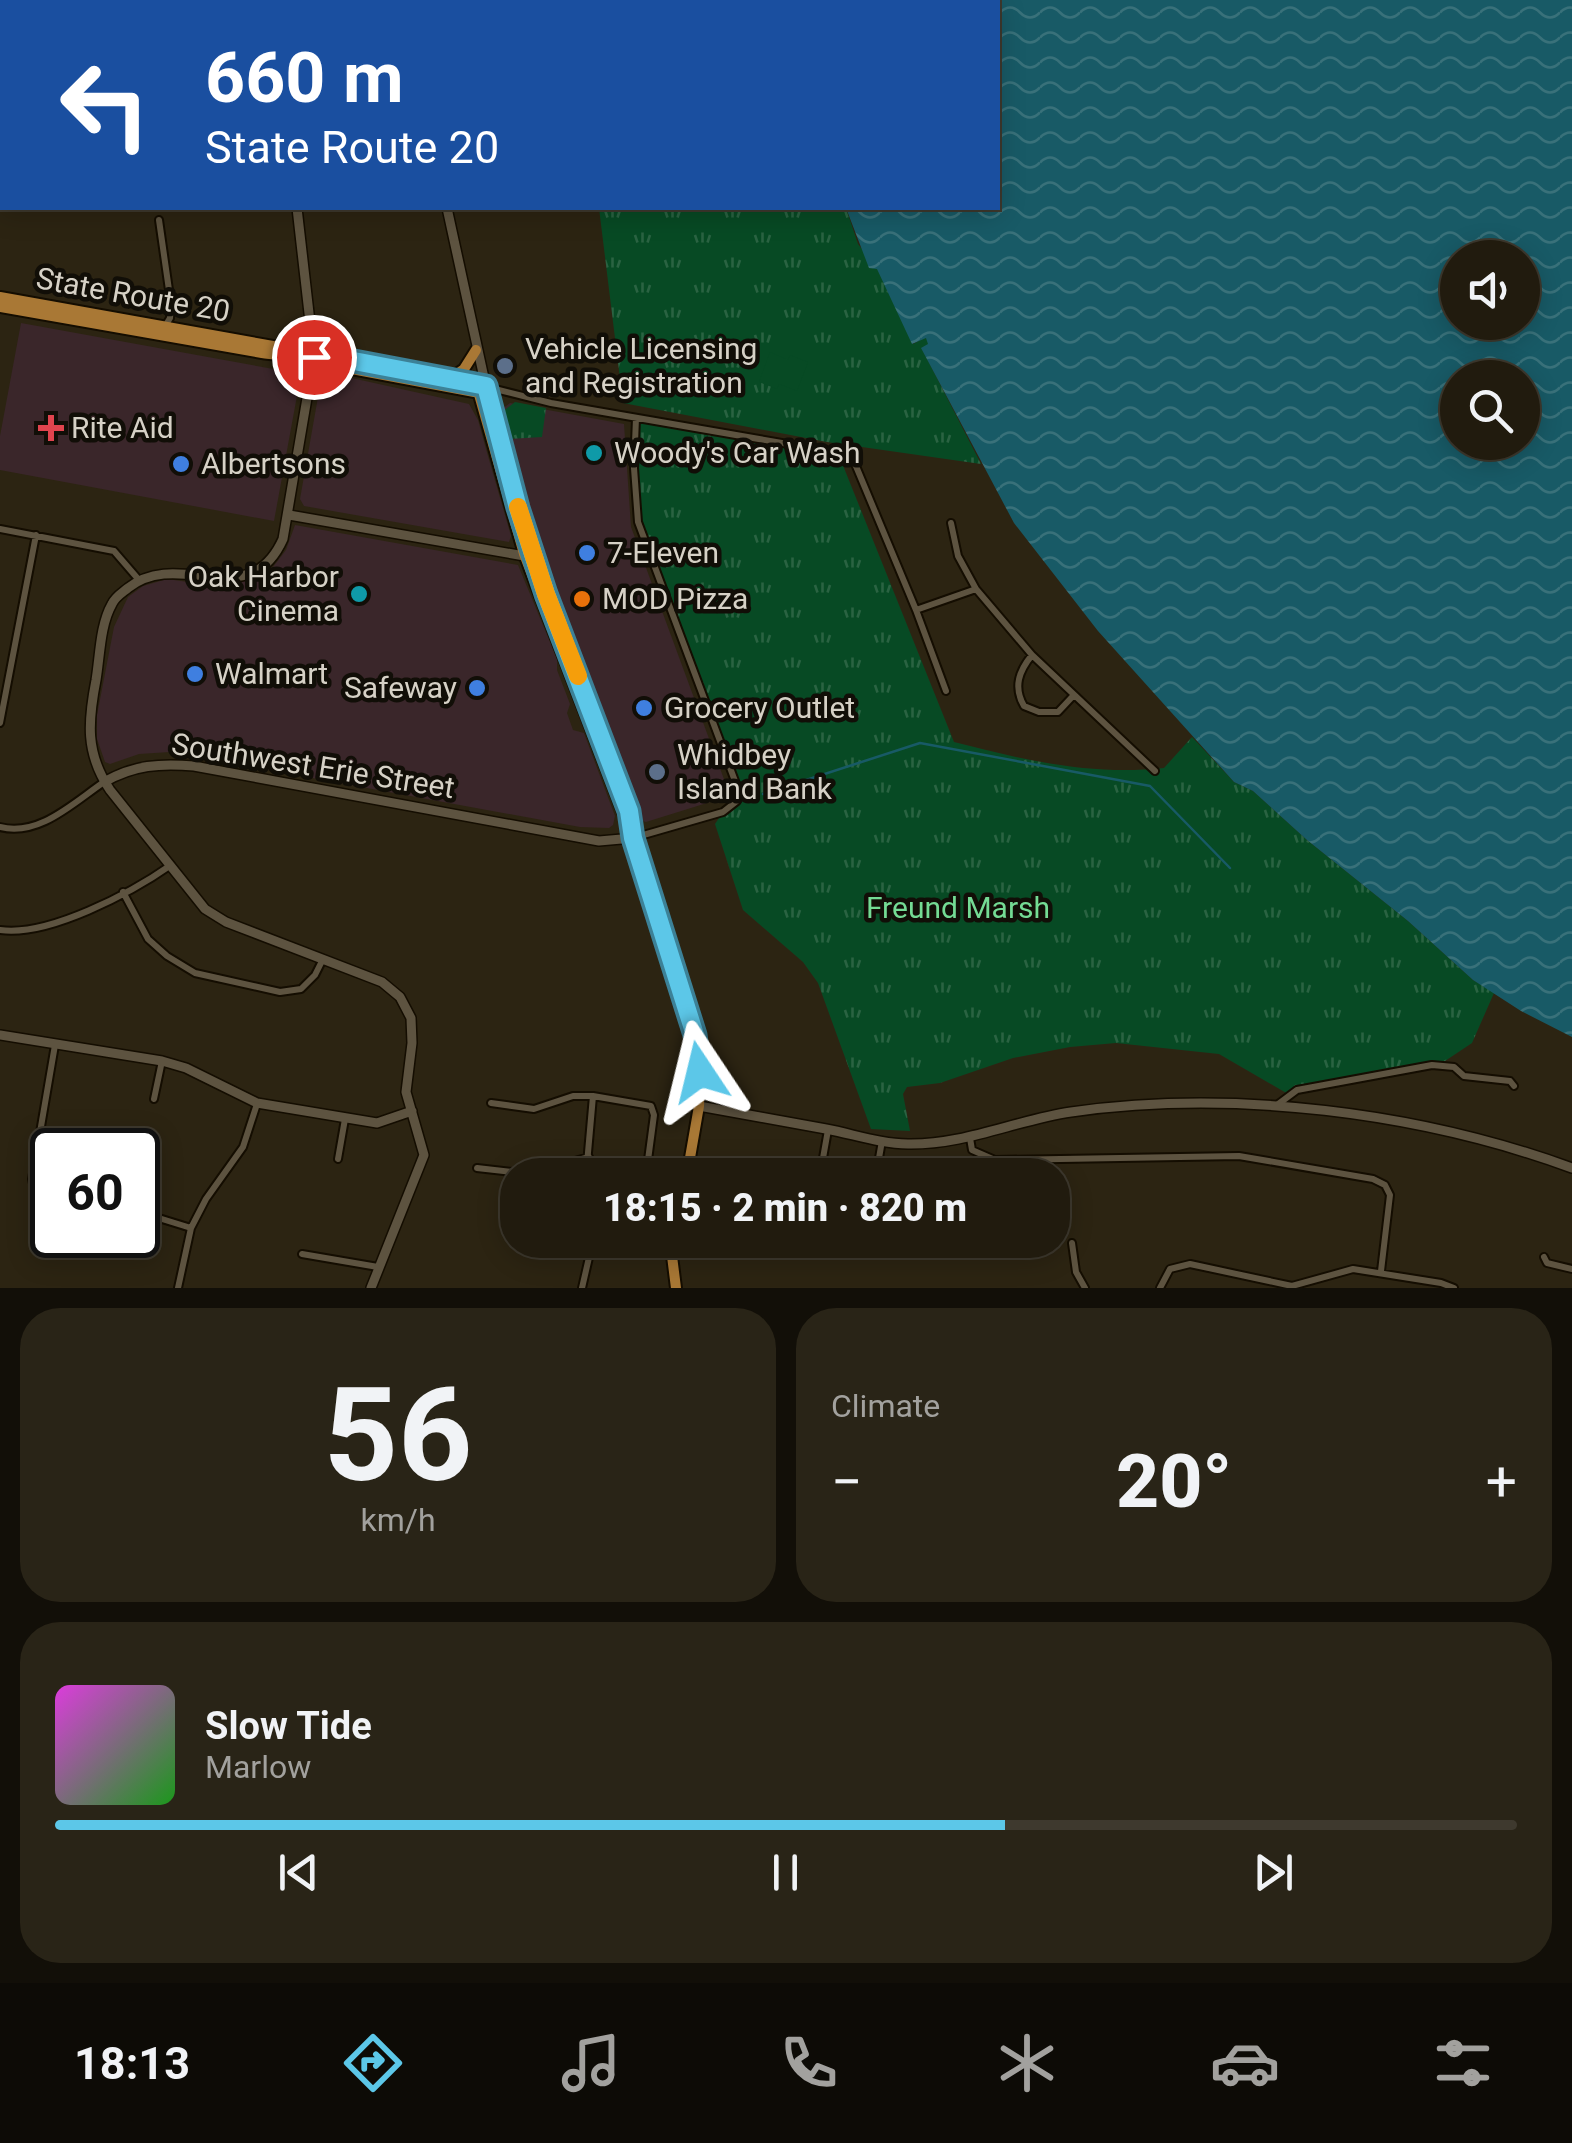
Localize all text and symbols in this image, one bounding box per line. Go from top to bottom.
text: 660 m [205,37,404,119]
icon: left [40,40,170,170]
text: State Route 20 [205,121,499,174]
map controls [1440,240,1540,460]
button: sound [1440,240,1540,340]
street label: State Route 20 [33,260,233,329]
pin [272,315,357,400]
icon: arrive [287,330,342,385]
place label: Vehicle Licensing and Registration [525,331,757,400]
marker: Vehicle Licensing and Registration [494,355,516,377]
button: search [1440,360,1540,460]
place label: Rite Aid [71,410,174,445]
marker: Rite Aid [40,417,62,439]
place label: Woody's Car Wash [614,435,861,470]
marker: Woody's Car Wash [583,442,605,464]
place label: Albertsons [201,446,346,481]
marker: Albertsons [170,453,192,475]
place label: 7-Eleven [607,535,719,570]
marker: 7-Eleven [576,542,598,564]
place label: Oak Harbor Cinema [187,559,339,628]
place label: MOD Pizza [602,581,748,616]
marker: Oak Harbor Cinema [348,583,370,605]
marker: MOD Pizza [571,588,593,610]
place label: Walmart [215,656,328,691]
marker: Walmart [184,663,206,685]
place label: Safeway [344,670,457,705]
marker: Safeway [466,677,488,699]
place label: Grocery Outlet [664,690,855,725]
marker: Grocery Outlet [633,697,655,719]
street label: Southwest Erie Street [169,726,457,805]
place label: Whidbey Island Bank [677,737,833,806]
marker: Whidbey Island Bank [646,761,668,783]
park label: Freund Marsh [866,890,1050,925]
position arrow [648,1020,752,1124]
speed limit sign: 60 [30,1128,160,1258]
text: 18:15 · 2 min · 820 m [603,1186,967,1230]
text: 56 [323,1359,473,1512]
text: Climate [831,1387,940,1425]
text: 20° [1116,1437,1232,1525]
text: − [831,1450,862,1514]
text: + [1486,1450,1517,1514]
text: km/h [360,1501,436,1539]
text: Slow Tide [205,1704,372,1748]
text: Marlow [205,1748,311,1786]
icon: previous [271,1845,326,1900]
icon: pause [758,1845,813,1900]
icon: next [1246,1845,1301,1900]
icon: directions [338,2028,408,2098]
icon: music [556,2028,626,2098]
icon: phone [774,2028,844,2098]
icon: climate [992,2028,1062,2098]
icon: car [1210,2028,1280,2098]
icon: filters [1428,2028,1498,2098]
text: 18:13 [74,2037,190,2090]

